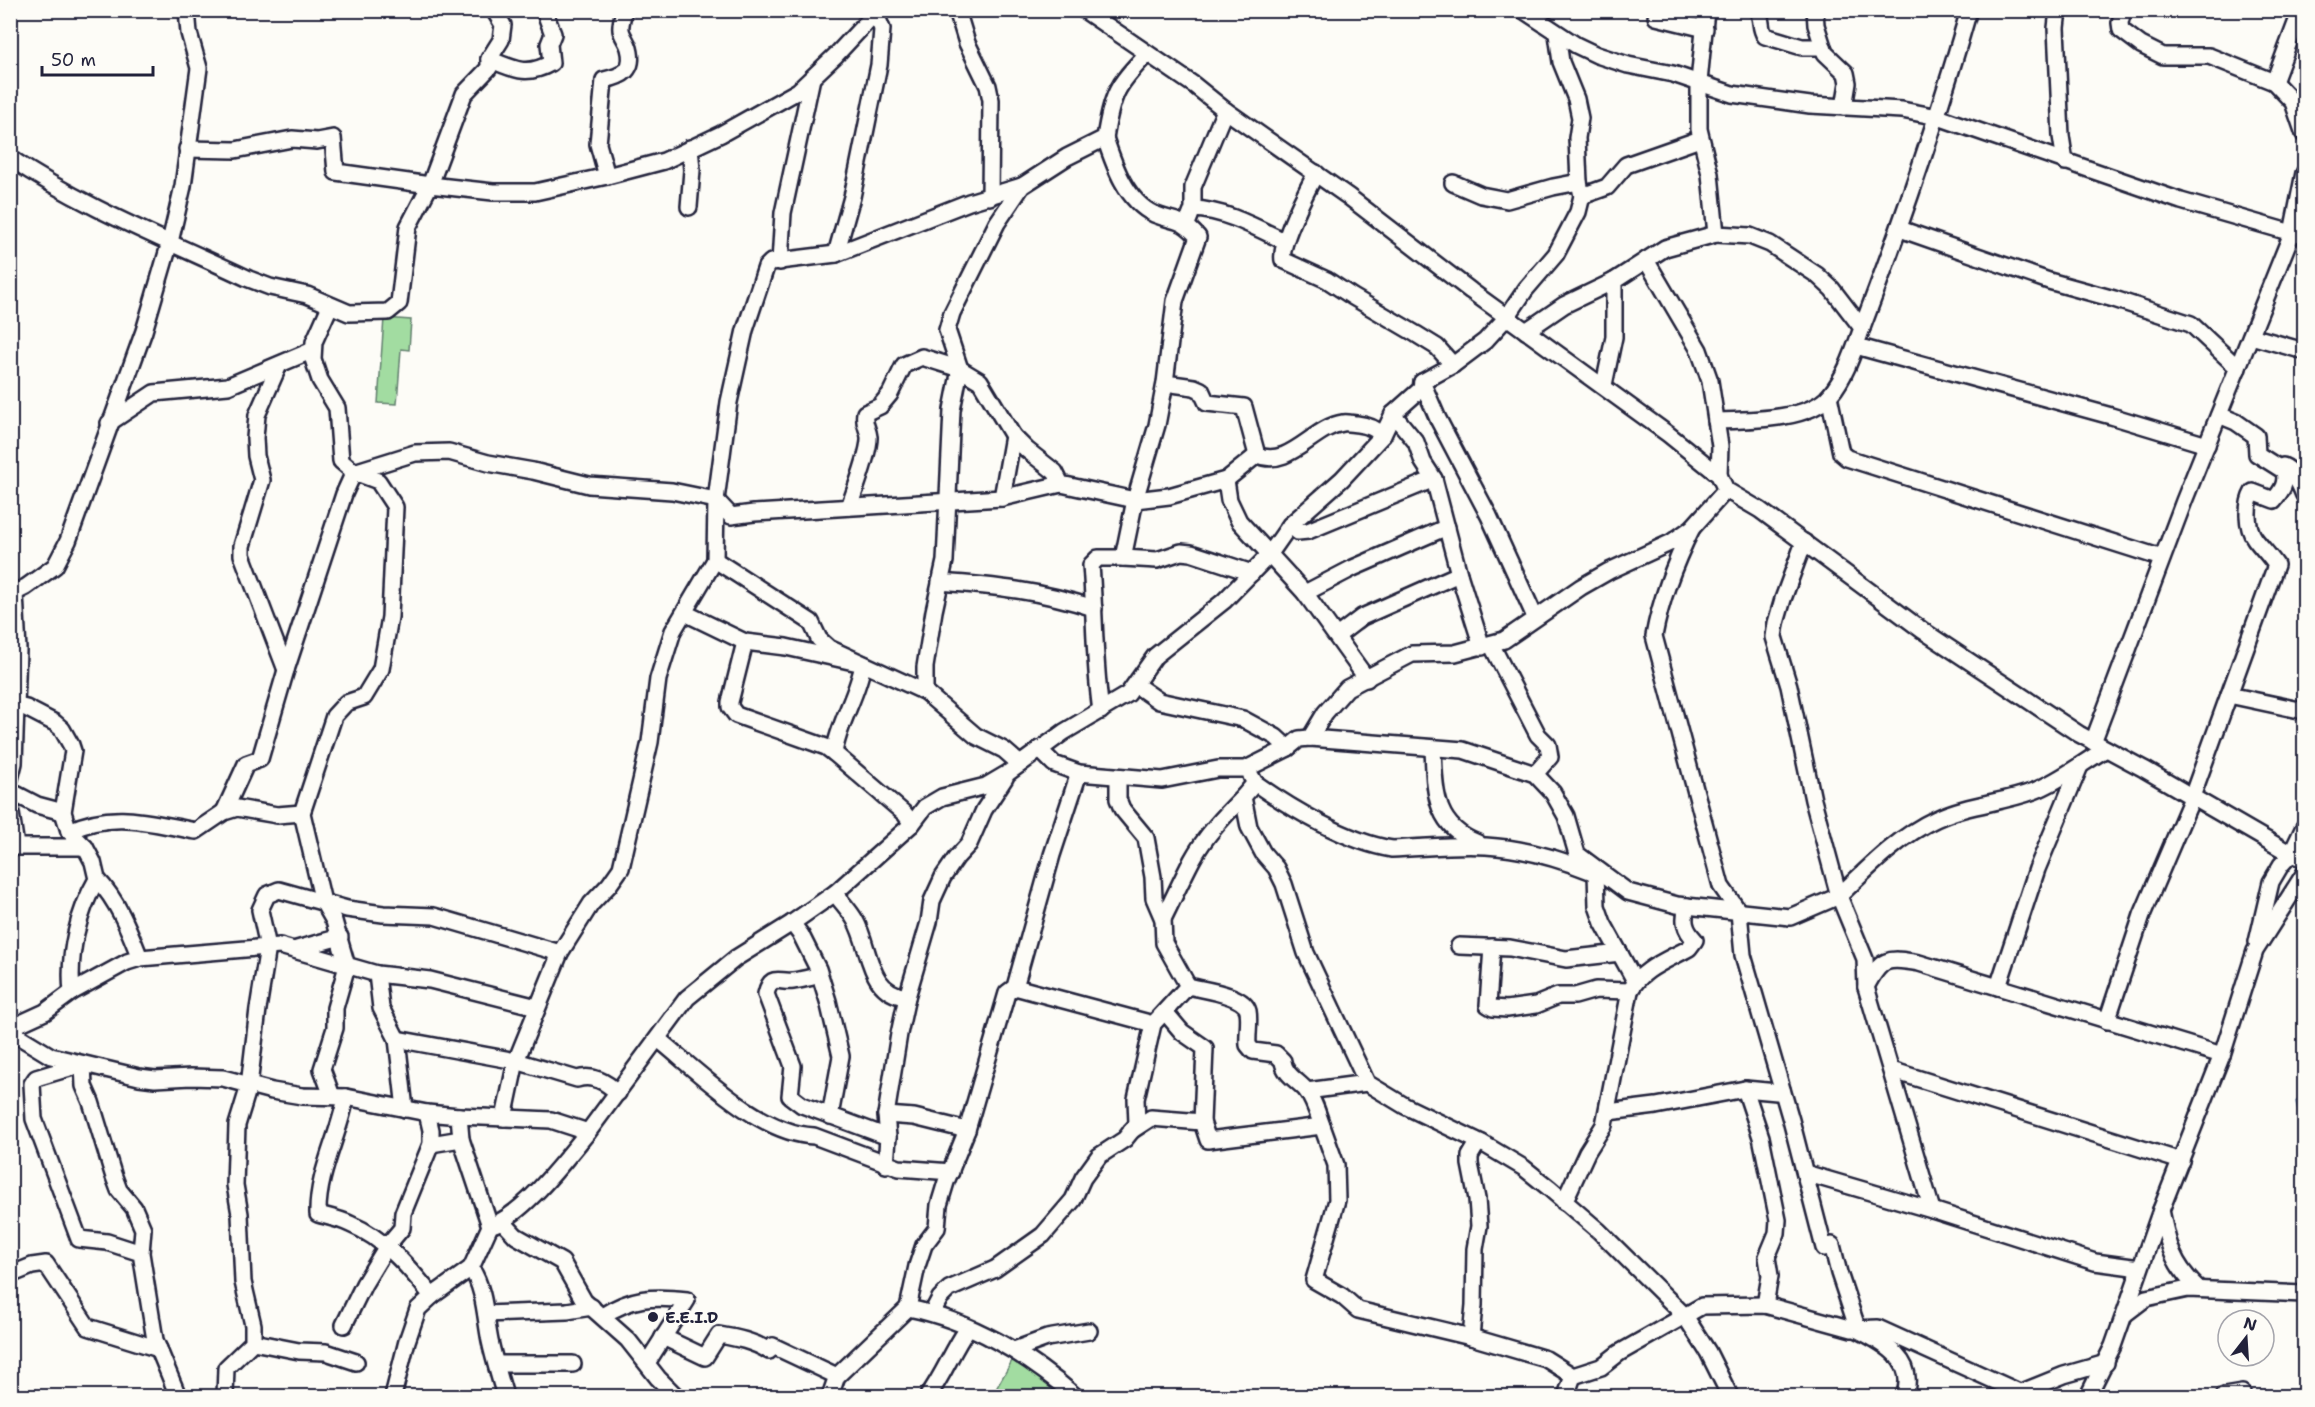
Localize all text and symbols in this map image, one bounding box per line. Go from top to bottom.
scale bar [42,39,153,77]
text: 50 m [51,48,96,72]
place label: E.E.I.D [665,1307,718,1328]
north arrow [2216,1308,2276,1368]
marker: E.E.I.D [646,1310,660,1324]
text: N [2241,1312,2259,1336]

